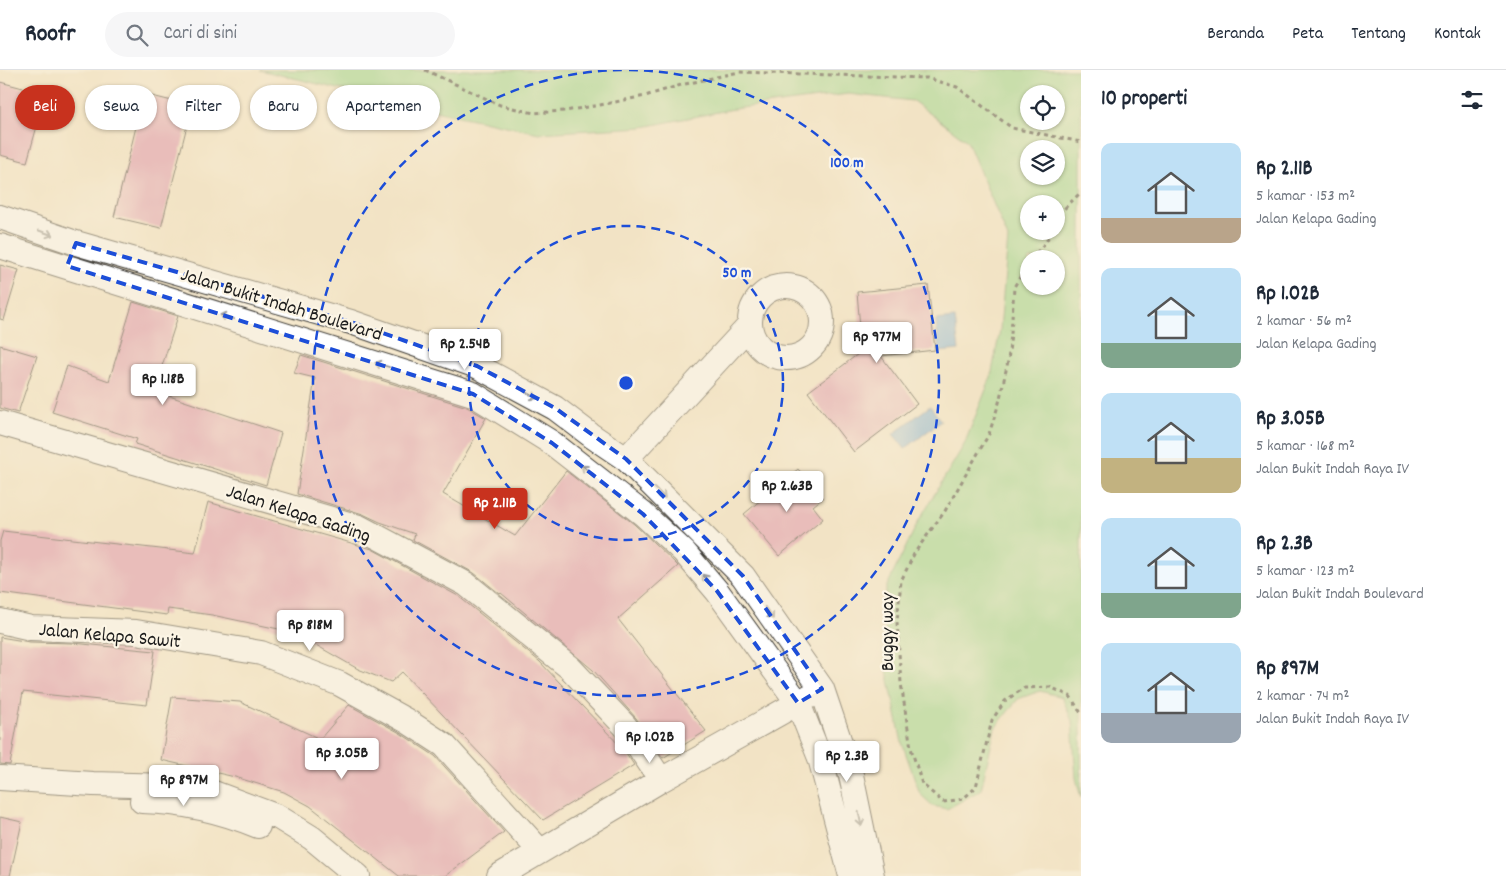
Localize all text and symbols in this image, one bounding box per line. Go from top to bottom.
search box [105,12,455,57]
text: Roofr [25,18,75,52]
icon: search [123,21,151,49]
text: Cari di sini [163,21,237,48]
text: Beranda [1207,22,1264,47]
text: Peta [1292,22,1323,47]
text: Tentang [1351,22,1406,47]
text: Kontak [1434,22,1481,47]
chip: Beli [15,85,75,130]
chip: Sewa [85,85,157,130]
chip: Filter [167,85,240,130]
chip: Baru [250,85,317,130]
chip: Apartemen [327,85,440,130]
map controls [1020,85,1065,295]
button: locate [1020,85,1065,130]
text: 10 properti [1101,85,1187,115]
icon: filters [1458,86,1486,114]
button: layers [1020,140,1065,185]
text: 100 m [830,153,864,175]
text: Rp 2.11B [1256,155,1313,185]
icon: home [1141,163,1201,223]
text: 5 kamar · 153 m² [1256,185,1355,208]
button: + [1020,195,1065,240]
text: Jalan Kelapa Gading [1256,208,1376,231]
one-way arrow [38,229,53,238]
button: − [1020,250,1065,295]
street label: Jalan Bukit Indah Boulevard [177,262,385,350]
text: 50 m [723,263,751,285]
text: Rp 1.02B [1256,280,1319,310]
icon: home [1141,288,1201,348]
text: 2 kamar · 56 m² [1256,310,1352,333]
one-way arrow [220,311,236,321]
pin: Rp 977M [831,322,923,364]
text: Rp 977M [853,326,901,349]
pin: Rp 2.54B [413,328,517,371]
text: Rp 2.54B [440,333,490,356]
text: Jalan Kelapa Gading [1256,333,1376,356]
one-way arrow [375,360,391,370]
pin: Rp 1.18B [111,364,215,406]
text: Rp 1.18B [142,368,184,391]
centre of rings [617,374,635,392]
one-way arrow [523,391,538,400]
text: Rp 3.05B [1256,405,1325,435]
icon: home [1141,413,1201,473]
text: 5 kamar · 168 m² [1256,435,1355,458]
text: Jalan Bukit Indah Raya IV [1256,458,1409,481]
one-way arrow [580,465,594,475]
pin: Rp 2.63B [735,470,839,513]
text: Rp 2.63B [761,475,813,498]
street label: Jalan Kelapa Gading [222,478,374,551]
one-way arrow [654,487,666,499]
pin: Rp 2.11B [443,488,547,530]
text: Rp 2.11B [473,492,517,515]
text: Rp 2.3B [1256,530,1313,560]
icon: home [1141,538,1201,598]
text: 5 kamar · 123 m² [1256,560,1355,583]
one-way arrow [701,573,712,586]
text: Jalan Bukit Indah Boulevard [1256,583,1424,606]
street label: Buggy way [875,592,903,671]
one-way arrow [764,606,774,620]
pin: Rp 818M [264,610,356,652]
text: Rp 818M [288,614,332,637]
street label: Jalan Kelapa Sawit [38,617,182,657]
text: Rp 897M [1256,655,1319,685]
icon: home [1141,663,1201,723]
text: 2 kamar · 74 m² [1256,685,1349,708]
text: Jalan Bukit Indah Raya IV [1256,708,1409,731]
pin: Rp 1.02B [598,722,702,764]
text: Rp 1.02B [626,726,674,749]
pin: Rp 3.05B [290,738,394,780]
pin: Rp 2.3B [801,740,893,783]
text: Rp 3.05B [316,742,368,765]
text: Rp 2.3B [825,745,869,768]
pin: Rp 897M [138,764,230,807]
text: Rp 897M [160,769,208,792]
one-way arrow [856,811,865,827]

